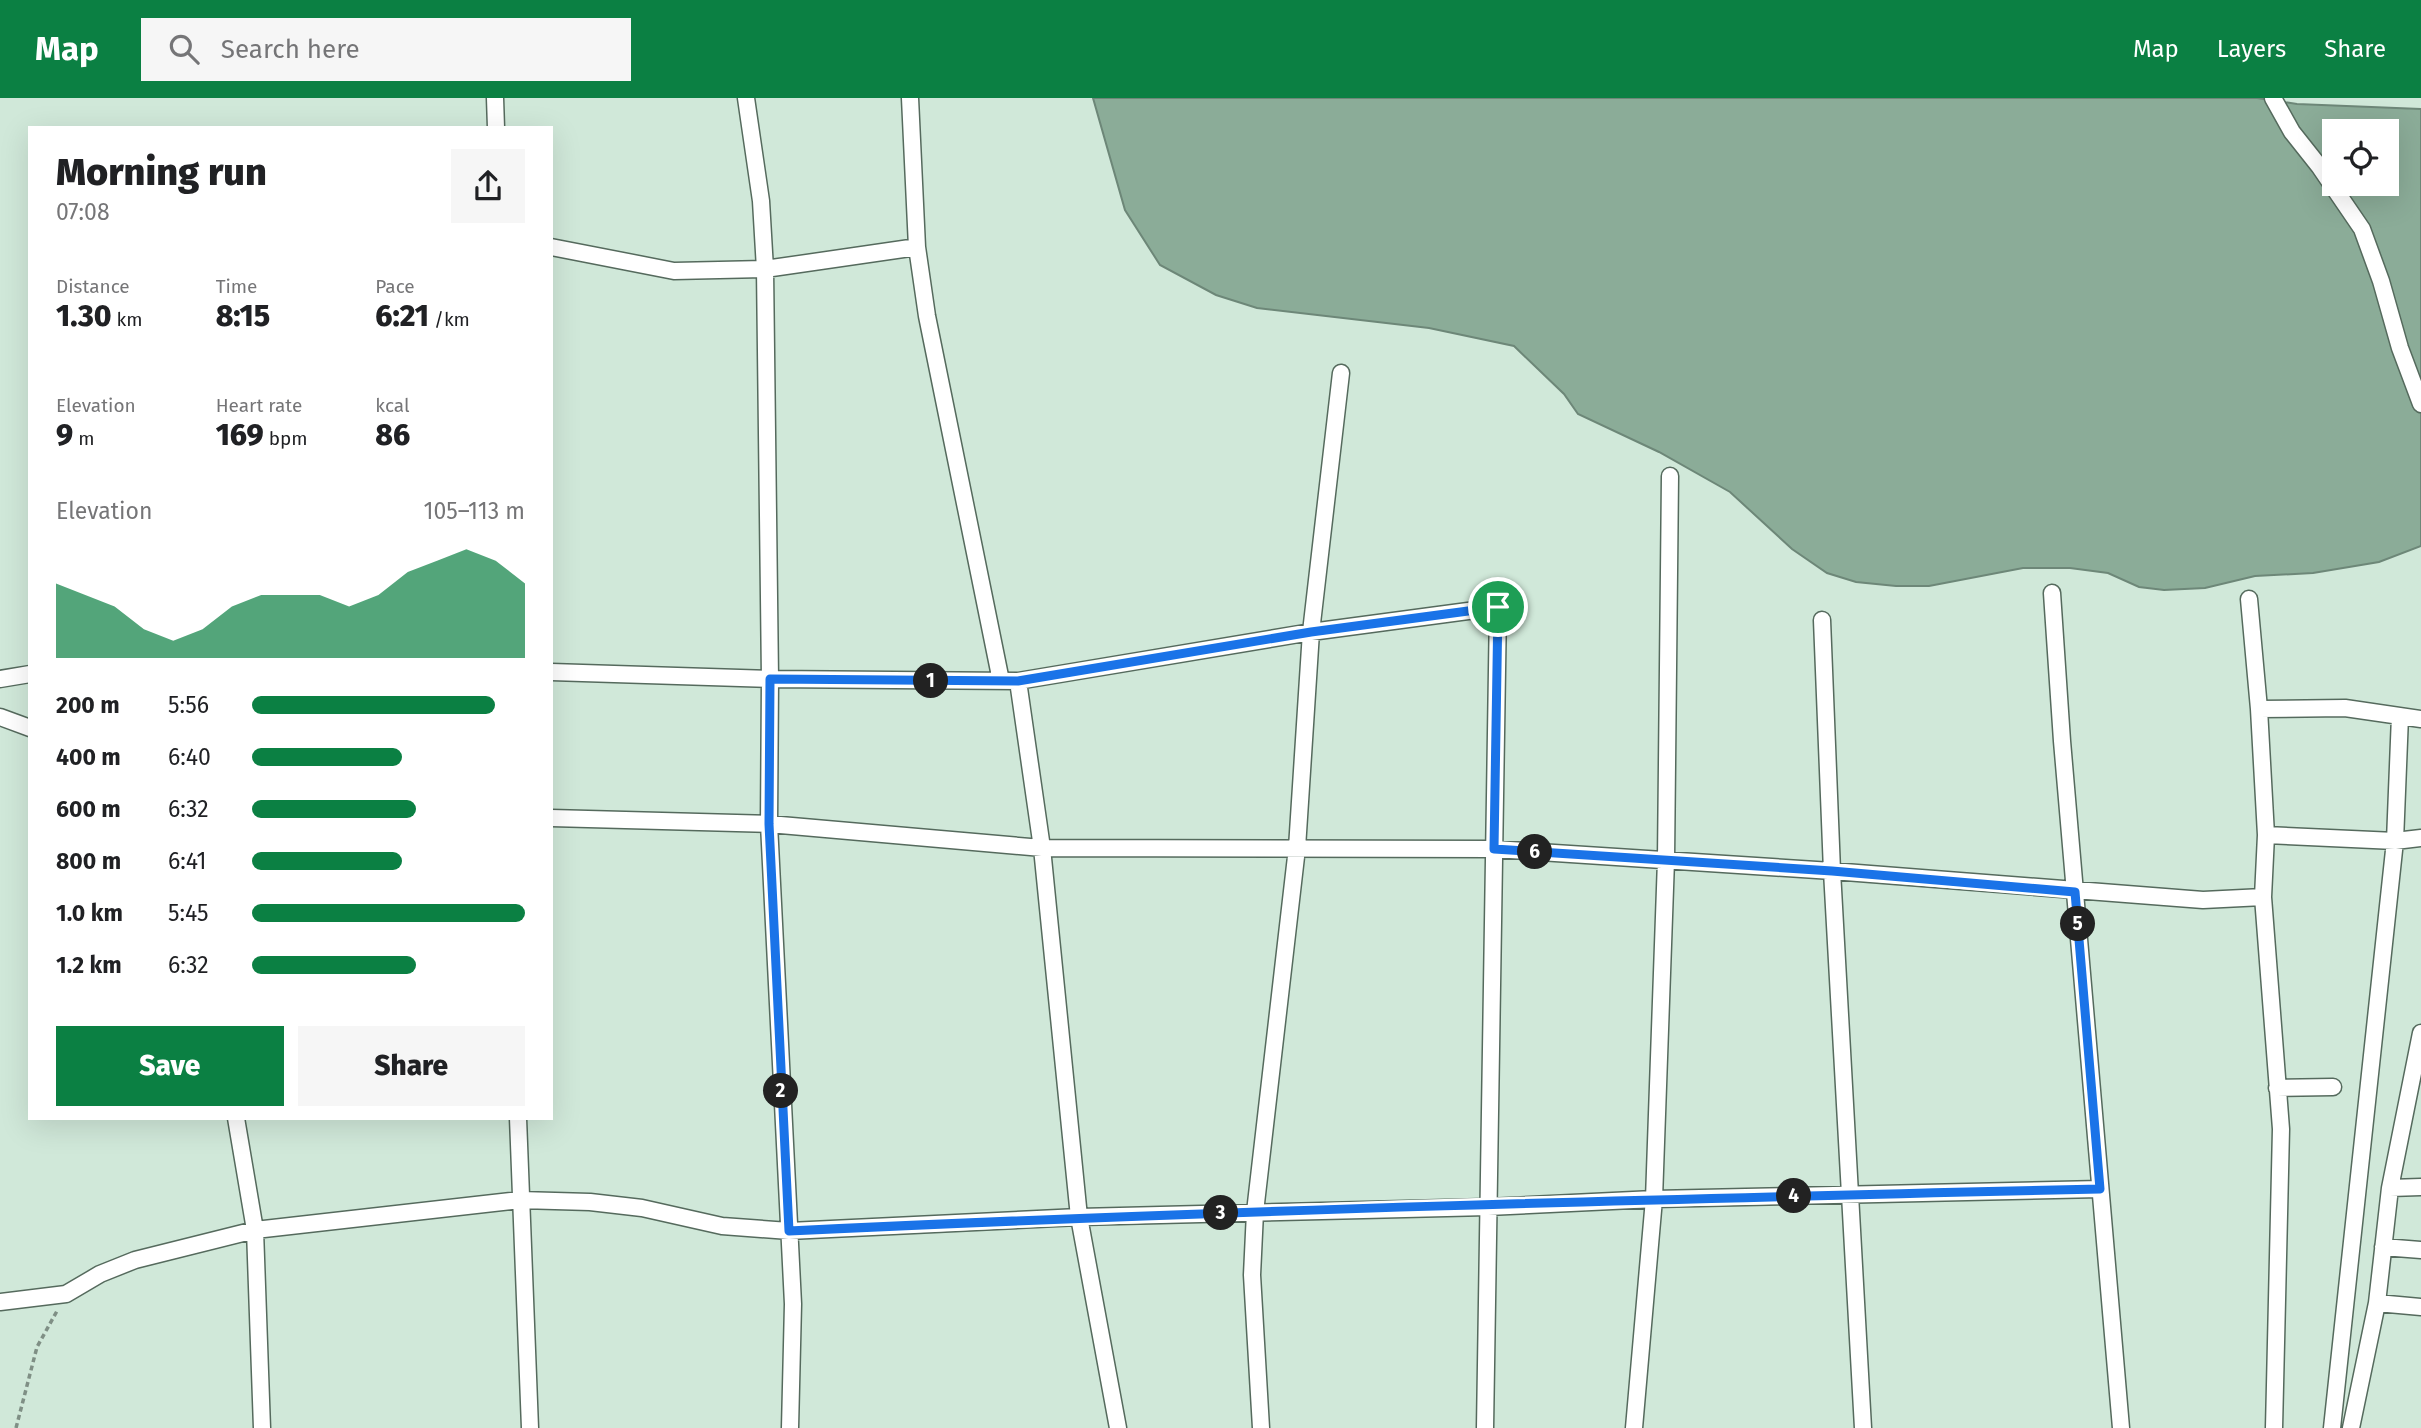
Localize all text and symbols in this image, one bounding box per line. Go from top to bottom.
search box [141,18,631,81]
text: Map [35,29,99,69]
icon: search [165,30,203,68]
text: Search here [221,34,360,65]
text: Map [2133,35,2179,63]
text: Layers [2217,35,2286,63]
text: Share [2324,35,2386,63]
map controls [2322,119,2399,196]
button: locate [2322,119,2399,196]
text: Morning run [56,149,267,195]
button: share [451,149,525,223]
text: 07:08 [56,198,110,226]
text: Distance [56,275,130,298]
text: Time [216,275,257,298]
text: Pace [375,275,415,298]
text: 1.30 [56,298,112,334]
text: 8:15 [216,298,270,334]
text: 6:21 [375,298,429,334]
text: km [112,308,143,331]
text: /km [429,308,470,331]
text: Elevation [56,394,136,417]
text: Heart rate [216,394,302,417]
text: kcal [375,394,410,417]
text: 9 [56,417,73,453]
text: 169 [216,417,264,453]
text: 86 [375,417,410,453]
text: m [73,427,94,450]
text: bpm [264,427,308,450]
text: Elevation [56,497,152,525]
text: 105–113 m [423,497,525,525]
pin [1468,577,1528,637]
icon: arrive [1479,588,1517,626]
pin: 1 [914,664,948,698]
text: 1 [926,669,935,692]
text: 200 m [56,691,120,719]
text: 5:56 [168,691,209,719]
text: 400 m [56,743,121,771]
text: 6:40 [168,743,211,771]
text: 600 m [56,795,121,823]
text: 6:32 [168,795,209,823]
pin: 6 [1518,834,1552,870]
text: 6 [1529,840,1540,863]
text: 800 m [56,847,121,875]
text: 6:41 [168,847,207,875]
text: 1.0 km [56,899,123,927]
text: 5:45 [168,899,208,927]
pin: 5 [2060,906,2096,942]
text: 5 [2072,912,2083,935]
text: 1.2 km [56,951,122,979]
text: 6:32 [168,951,209,979]
button: Save [56,1026,284,1106]
button: Share [298,1026,525,1106]
pin: 2 [764,1074,798,1108]
text: 2 [776,1079,785,1102]
pin: 4 [1776,1178,1812,1214]
text: 4 [1788,1184,1799,1207]
pin: 3 [1204,1196,1238,1230]
text: 3 [1216,1201,1225,1224]

